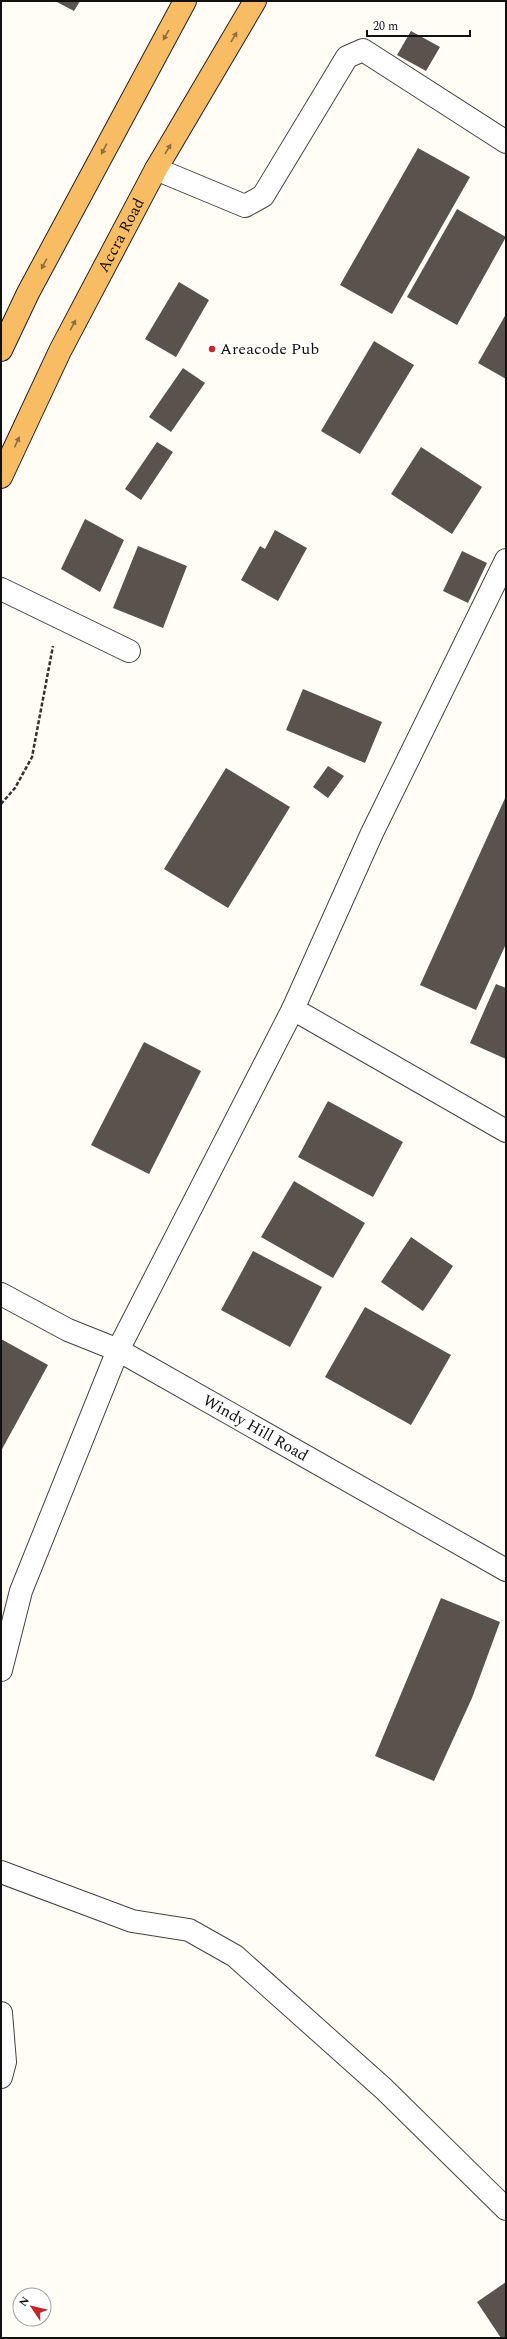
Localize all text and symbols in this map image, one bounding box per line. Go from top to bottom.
scale bar [367,12,470,38]
text: 20 m [373,17,398,36]
one-way arrow [162,29,169,41]
one-way arrow [231,31,238,43]
one-way arrow [165,143,172,155]
one-way arrow [101,144,108,155]
street label: Accra Road [91,194,151,277]
one-way arrow [40,259,47,270]
one-way arrow [70,319,77,331]
place label: Areacode Pub [220,337,319,361]
marker: Areacode Pub [207,344,217,354]
one-way arrow [14,436,20,448]
street label: Windy Hill Road [198,1388,313,1468]
north arrow [12,2287,52,2327]
text: N [15,2293,34,2310]

